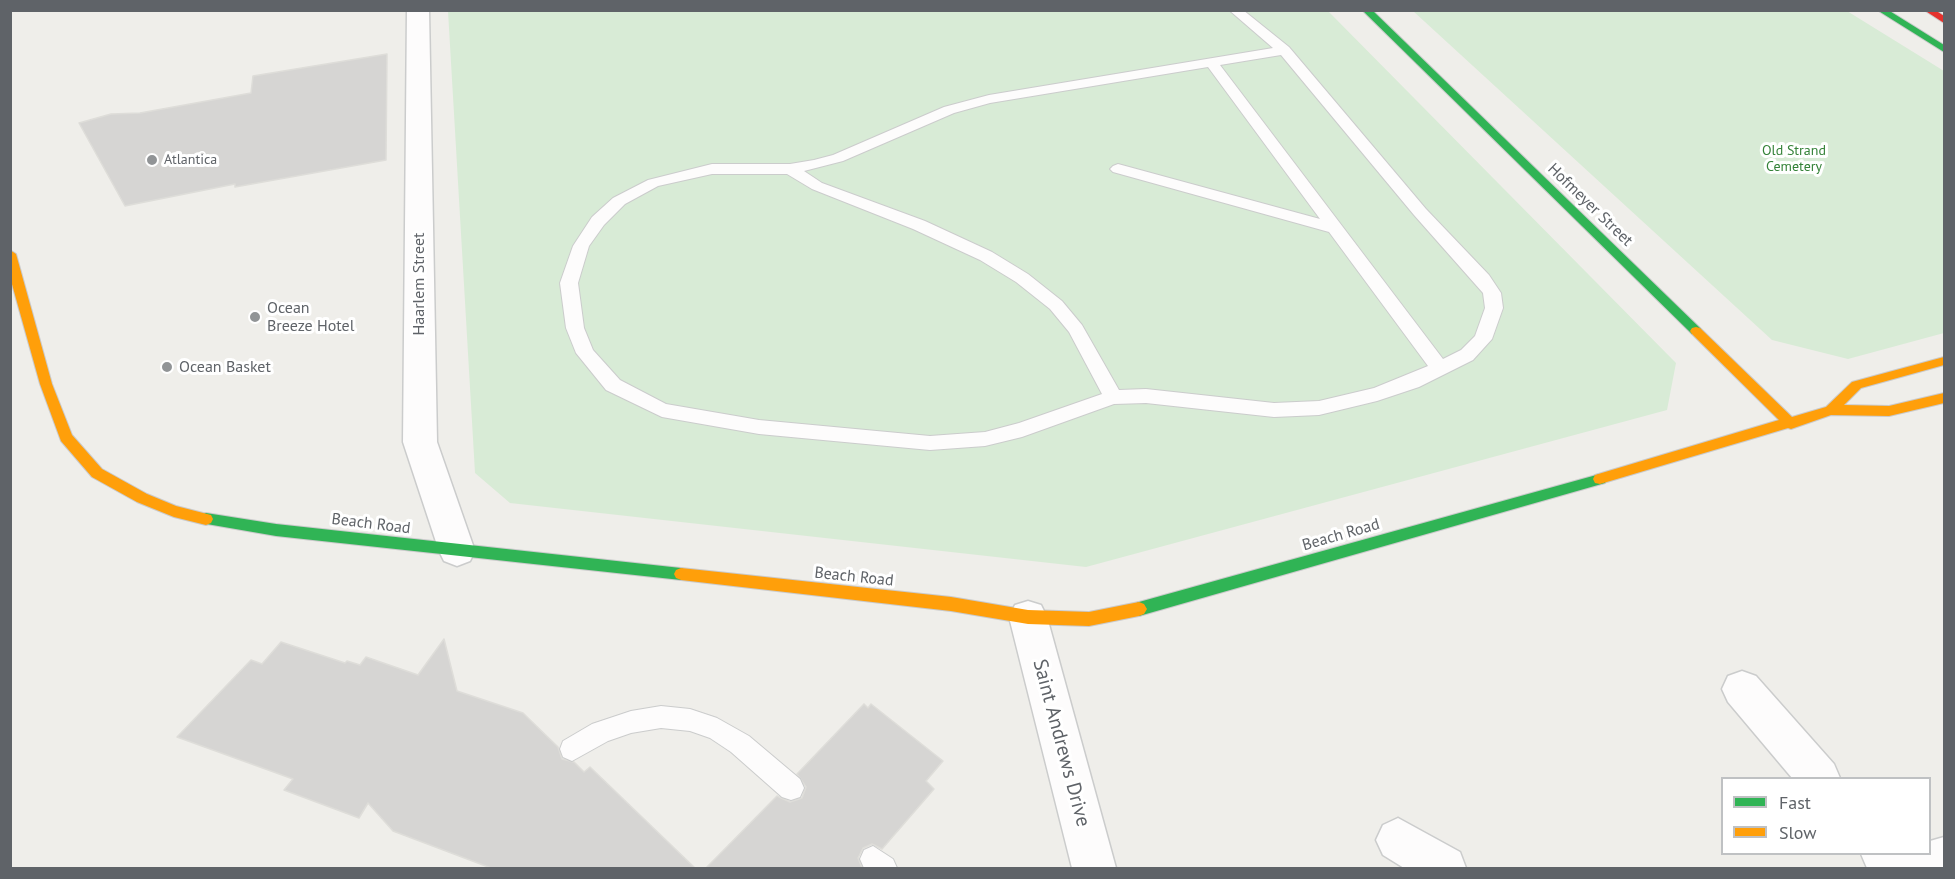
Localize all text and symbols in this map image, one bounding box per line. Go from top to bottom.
park label: Old Strand Cemetery [1762,143,1826,176]
place label: Atlantica [164,152,217,168]
marker: Atlantica [145,153,159,167]
street label: Hofmeyer Street [1543,160,1637,250]
street label: Haarlem Street [409,233,429,335]
place label: Ocean Breeze Hotel [267,298,354,336]
marker: Ocean Breeze Hotel [248,310,262,324]
place label: Ocean Basket [179,357,271,377]
marker: Ocean Basket [160,360,174,374]
street label: Beach Road [330,510,412,538]
street label: Beach Road [1300,515,1382,555]
street label: Beach Road [813,563,895,591]
street label: Saint Andrews Drive [1027,657,1095,829]
legend [1721,777,1931,855]
text: Fast [1779,791,1811,814]
text: Slow [1779,821,1817,844]

